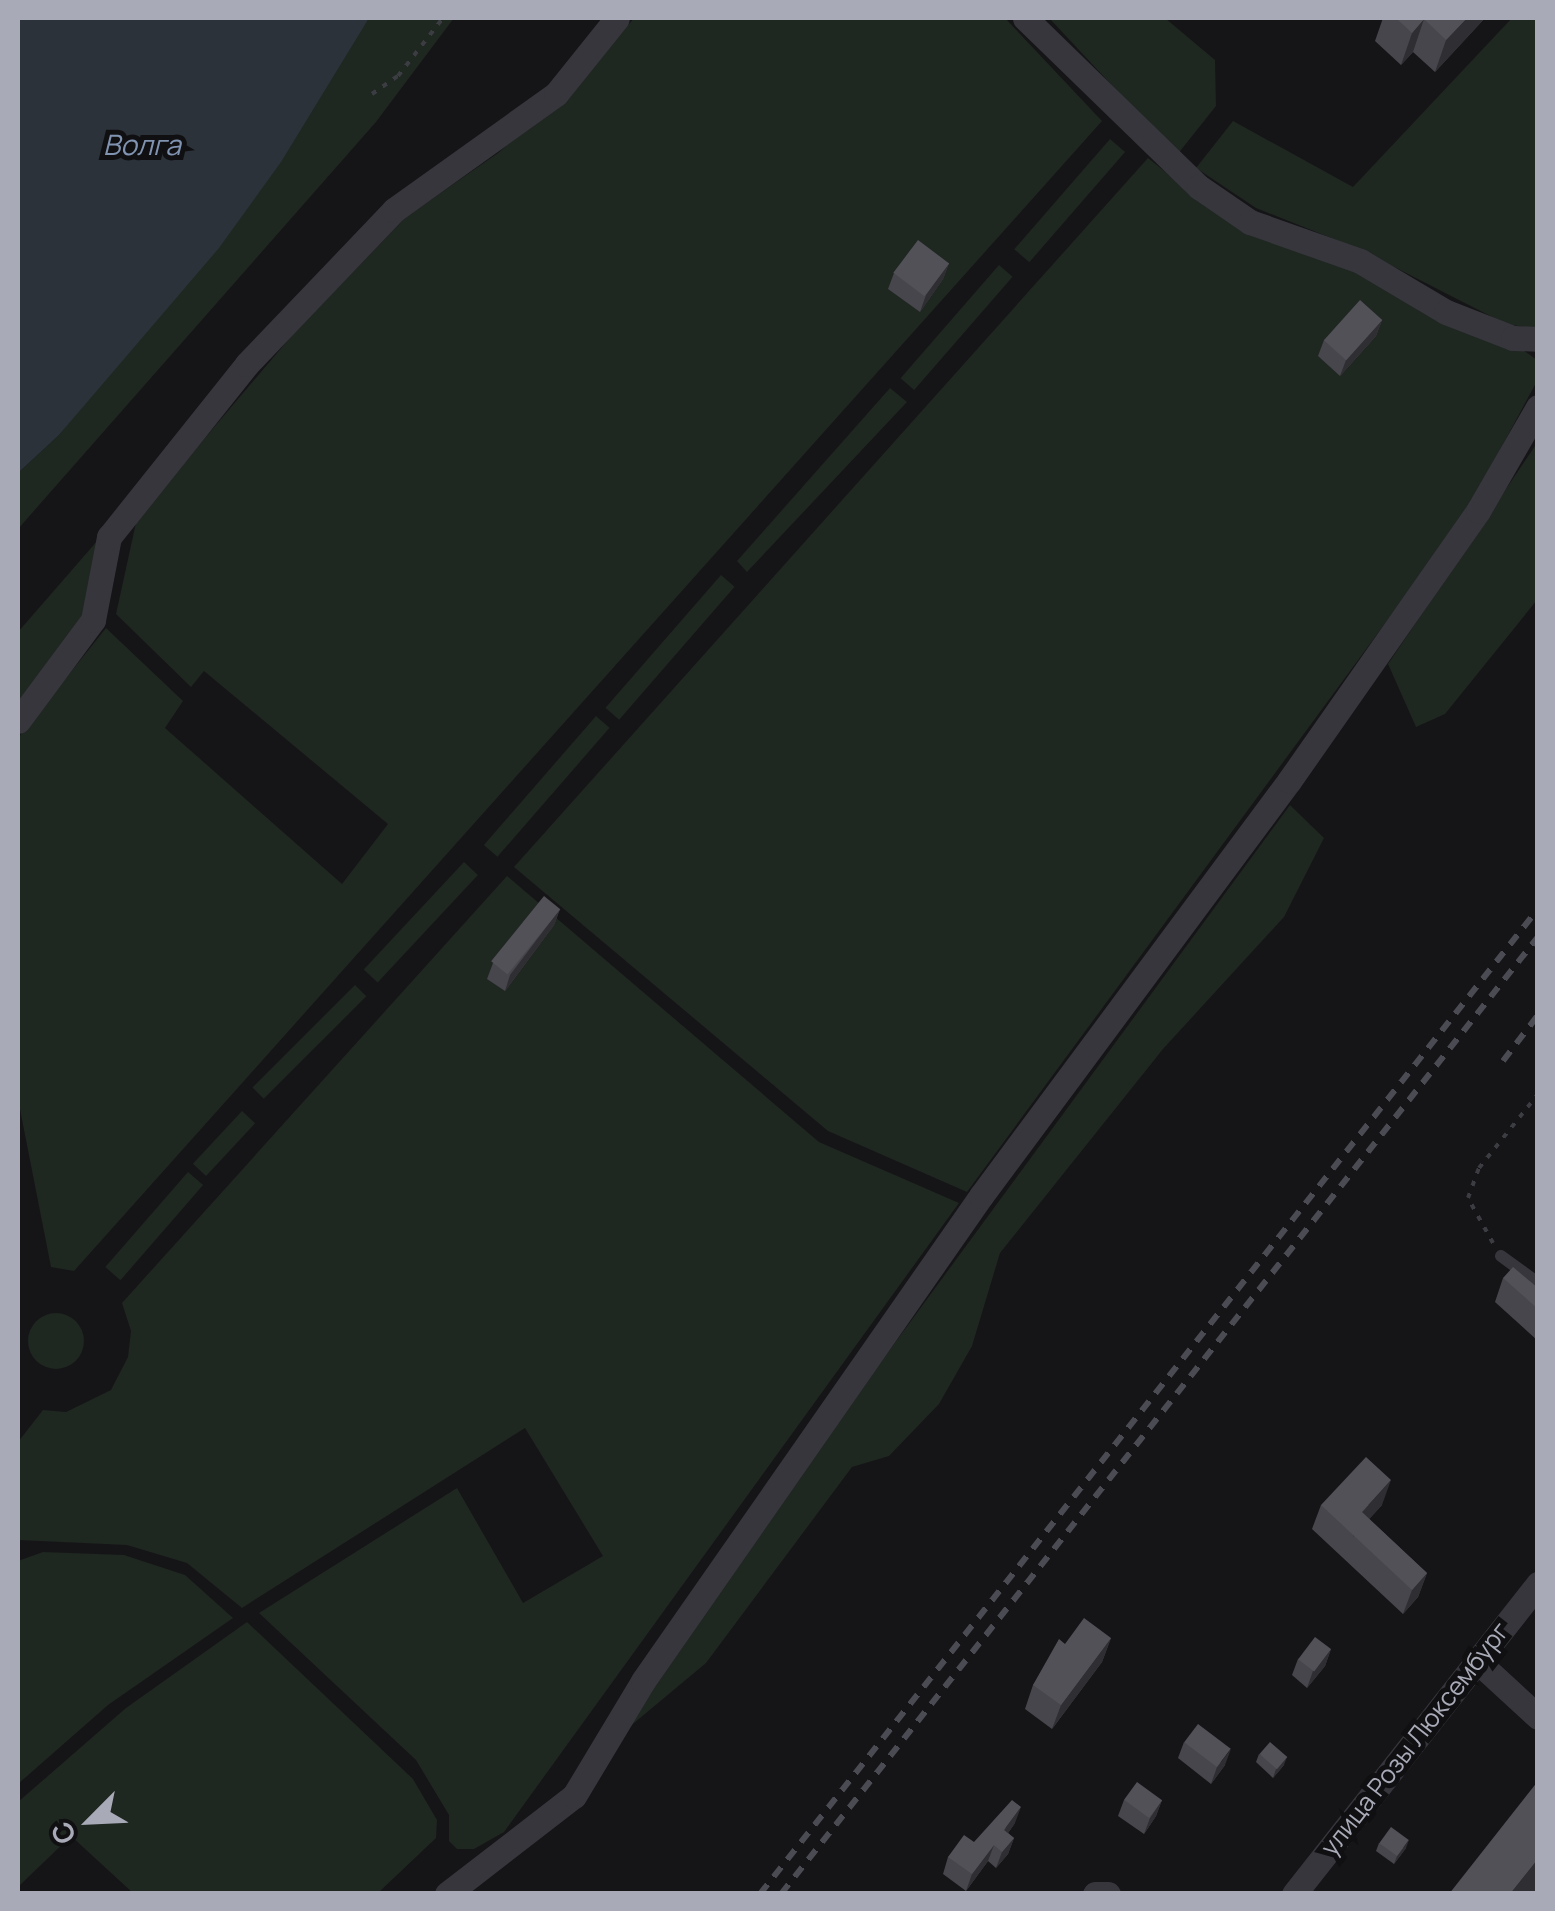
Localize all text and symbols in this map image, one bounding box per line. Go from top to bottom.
water label: Волга [103,127,181,161]
street label: улица Розы Люксембург [1314,1616,1516,1862]
north arrow [40,1771,140,1871]
text: С [41,1816,84,1850]

